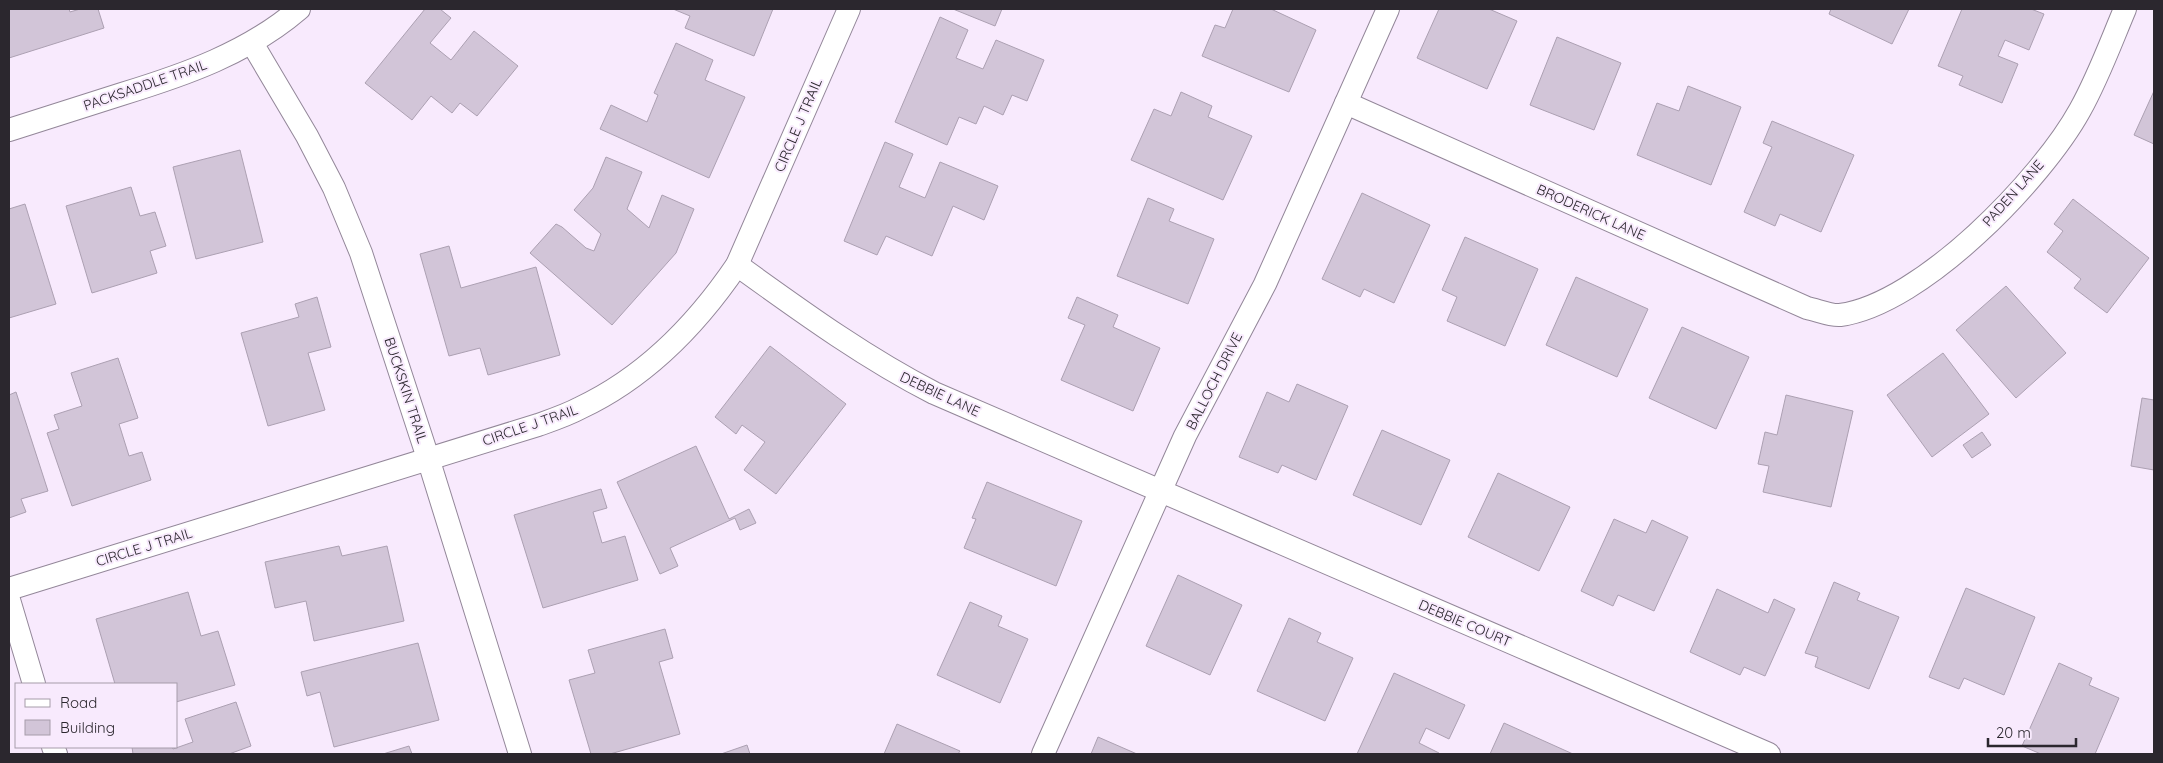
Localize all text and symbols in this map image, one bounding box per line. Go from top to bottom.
street label: PACKSADDLE TRAIL [81,55,210,115]
street label: CIRCLE J TRAIL [770,75,826,175]
street label: PADEN LANE [1978,156,2048,230]
street label: BRODERICK LANE [1534,180,1648,244]
street label: BALLOCH DRIVE [1182,329,1246,433]
street label: BUCKSKIN TRAIL [380,335,432,446]
street label: DEBBIE LANE [897,368,983,420]
street label: CIRCLE J TRAIL [480,400,581,450]
street label: CIRCLE J TRAIL [94,524,195,570]
street label: DEBBIE COURT [1416,595,1514,651]
legend [15,683,178,748]
text: Road [60,693,97,712]
scale bar [1988,716,2076,748]
text: Building [60,718,115,737]
text: 20 m [1996,723,2031,742]

